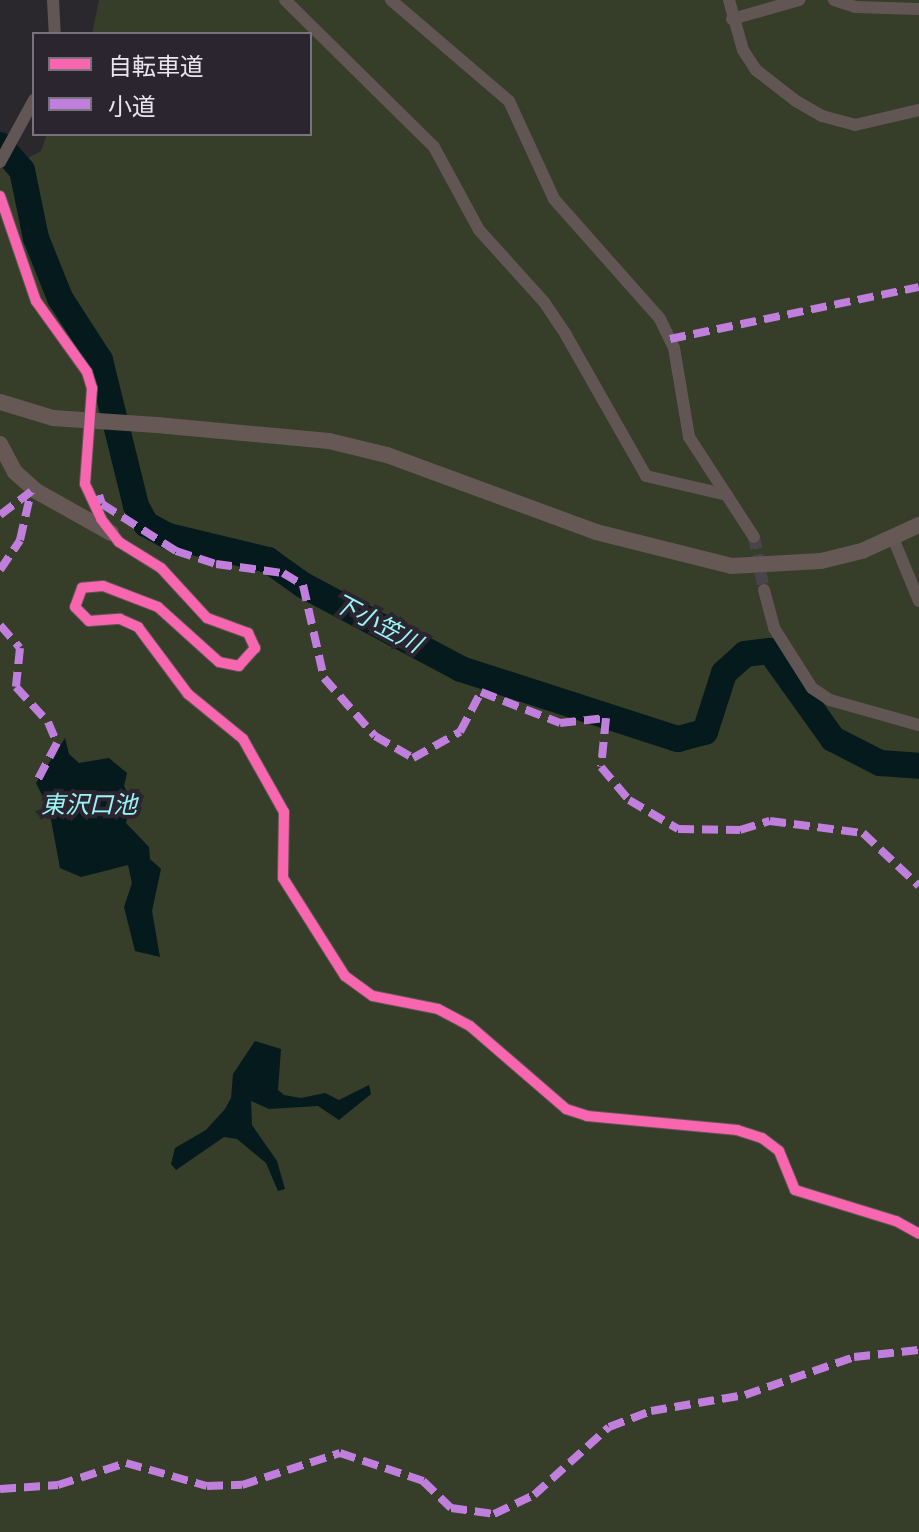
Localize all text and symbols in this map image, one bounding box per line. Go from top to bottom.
legend [32,32,312,136]
text: 自転車道 [108,53,204,82]
text: 小道 [108,93,156,122]
water label: 下小笠川 [328,589,426,659]
water label: 東沢口池 [41,792,137,820]

